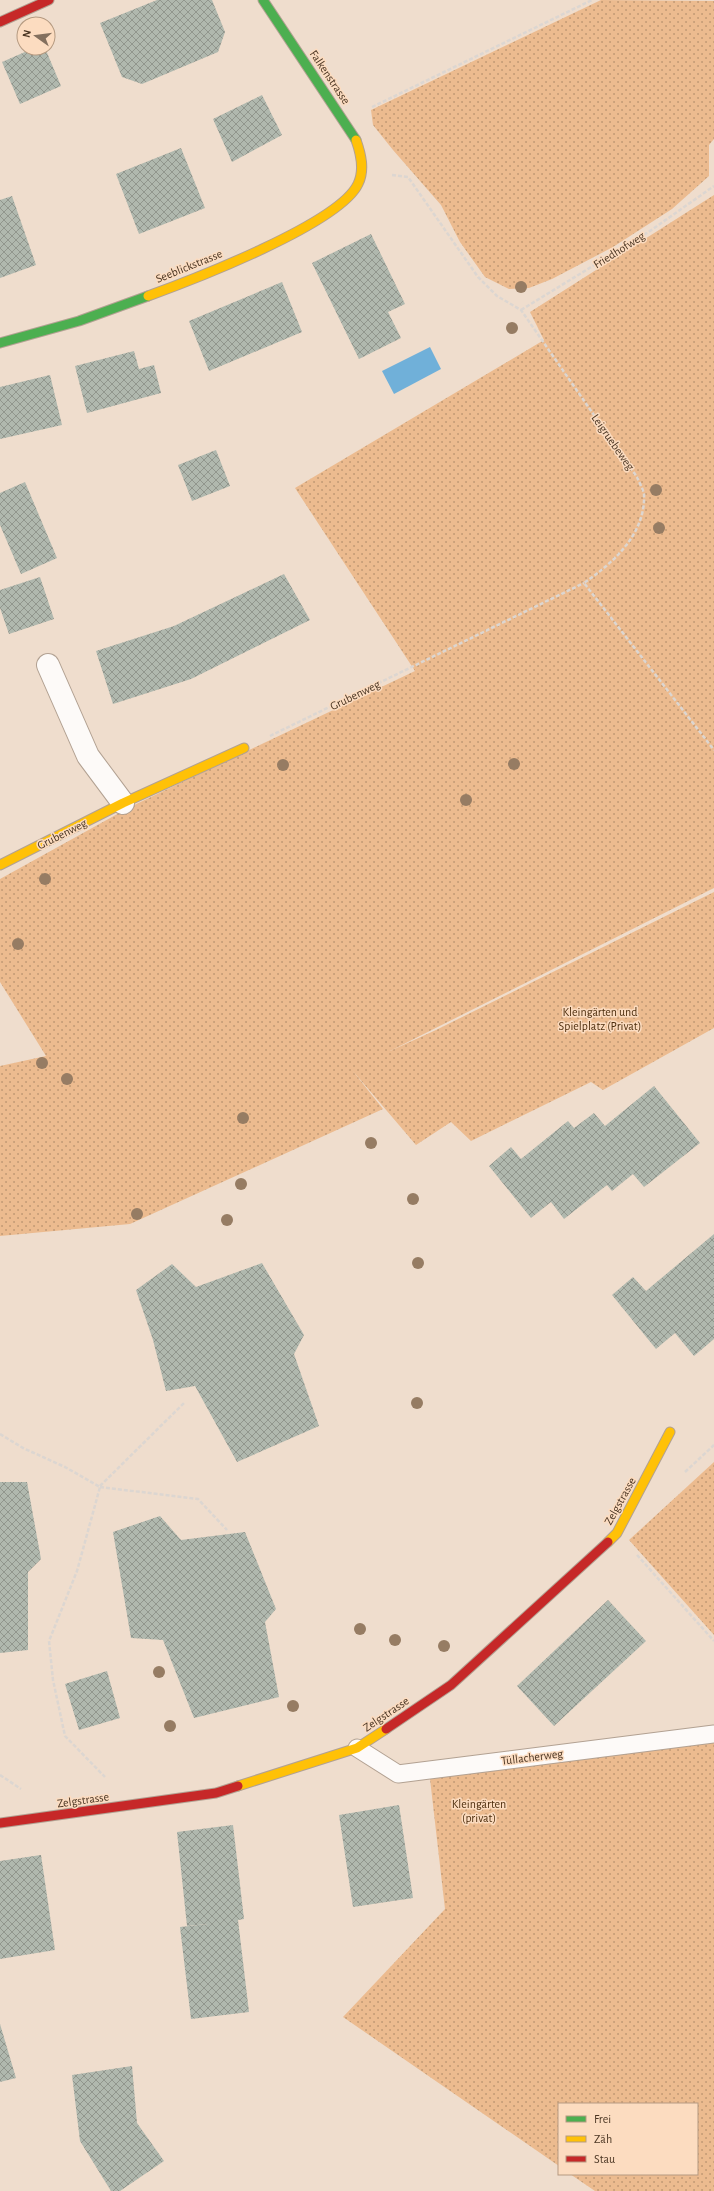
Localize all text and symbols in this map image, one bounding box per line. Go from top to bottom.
north arrow [16,16,56,56]
text: N [21,29,33,39]
street label: Falkenstrasse [308,48,352,106]
street label: Friedhofweg [591,229,647,271]
street label: Seeblickstrasse [154,247,224,285]
street label: Leigruebeweg [589,412,637,472]
street label: Grubenweg [328,678,382,712]
street label: Grubenweg [35,816,89,852]
park label: Kleingärten und Spielplatz (Privat) [559,1006,641,1032]
street label: Zelgstrasse [602,1475,638,1527]
street label: Zelgstrasse [361,1694,411,1734]
street label: Tüllacherweg [500,1747,564,1767]
street label: Zelgstrasse [56,1790,110,1810]
park label: Kleingärten (privat) [452,1798,506,1824]
legend [558,2103,698,2175]
text: Frei [594,2113,611,2125]
text: Zäh [594,2133,612,2145]
text: Stau [594,2153,615,2165]

